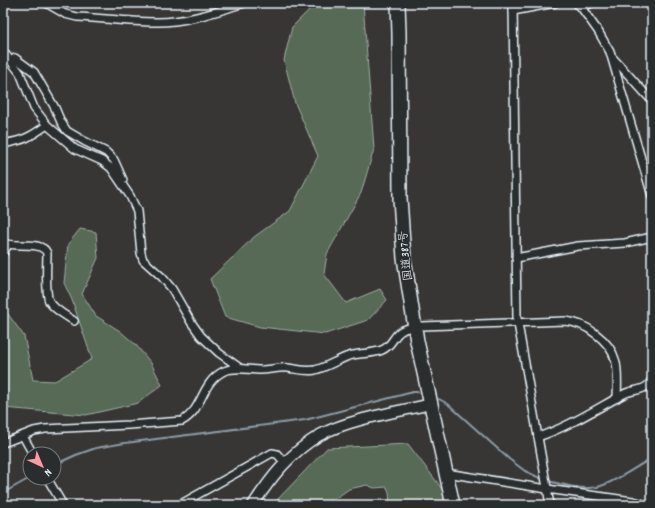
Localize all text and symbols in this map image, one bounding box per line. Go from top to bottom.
street label: 国道387号 [395,230,418,282]
north arrow [22,446,62,486]
text: N [40,464,55,480]

